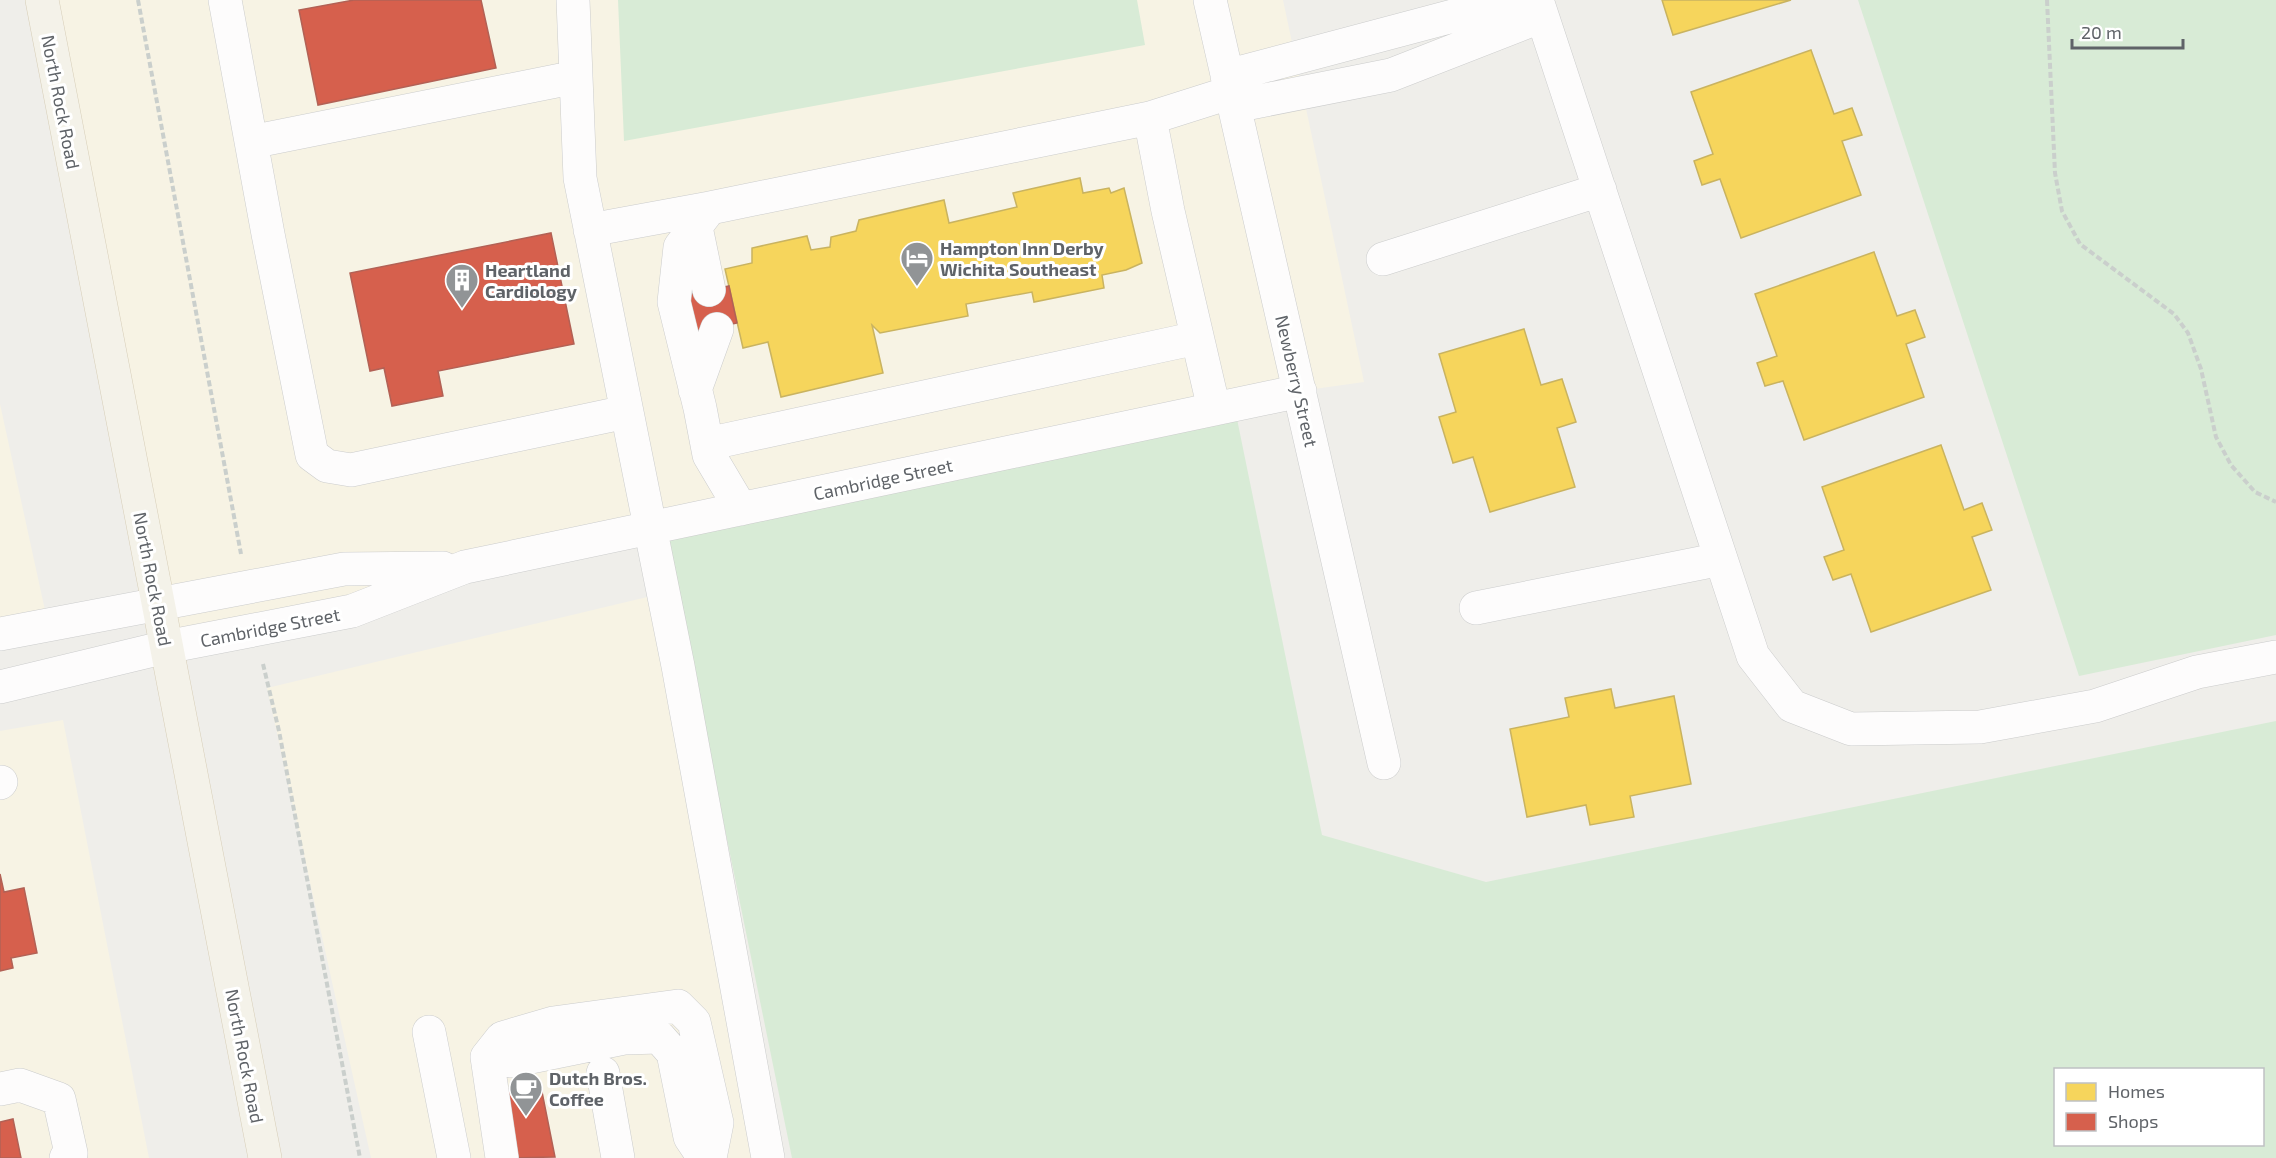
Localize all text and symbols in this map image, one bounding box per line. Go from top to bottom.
scale bar [2072,12,2183,50]
text: 20 m [2081,21,2122,43]
street label: North Rock Road [37,33,85,171]
place label: Hampton Inn Derby Wichita Southeast [940,237,1105,280]
hotel icon: Hampton Inn Derby Wichita Southeast [899,240,935,287]
place label: Heartland Cardiology [485,259,578,302]
building icon: Heartland Cardiology [444,262,480,309]
street label: Newberry Street [1271,313,1323,449]
street label: Cambridge Street [811,453,955,505]
street label: North Rock Road [129,510,177,648]
street label: Cambridge Street [198,603,342,651]
street label: North Rock Road [221,987,269,1125]
place label: Dutch Bros. Coffee [549,1067,647,1110]
legend [2054,1068,2264,1146]
cafe icon: Dutch Bros. Coffee [508,1070,544,1117]
text: Homes [2108,1080,2165,1102]
text: Shops [2108,1110,2158,1132]

